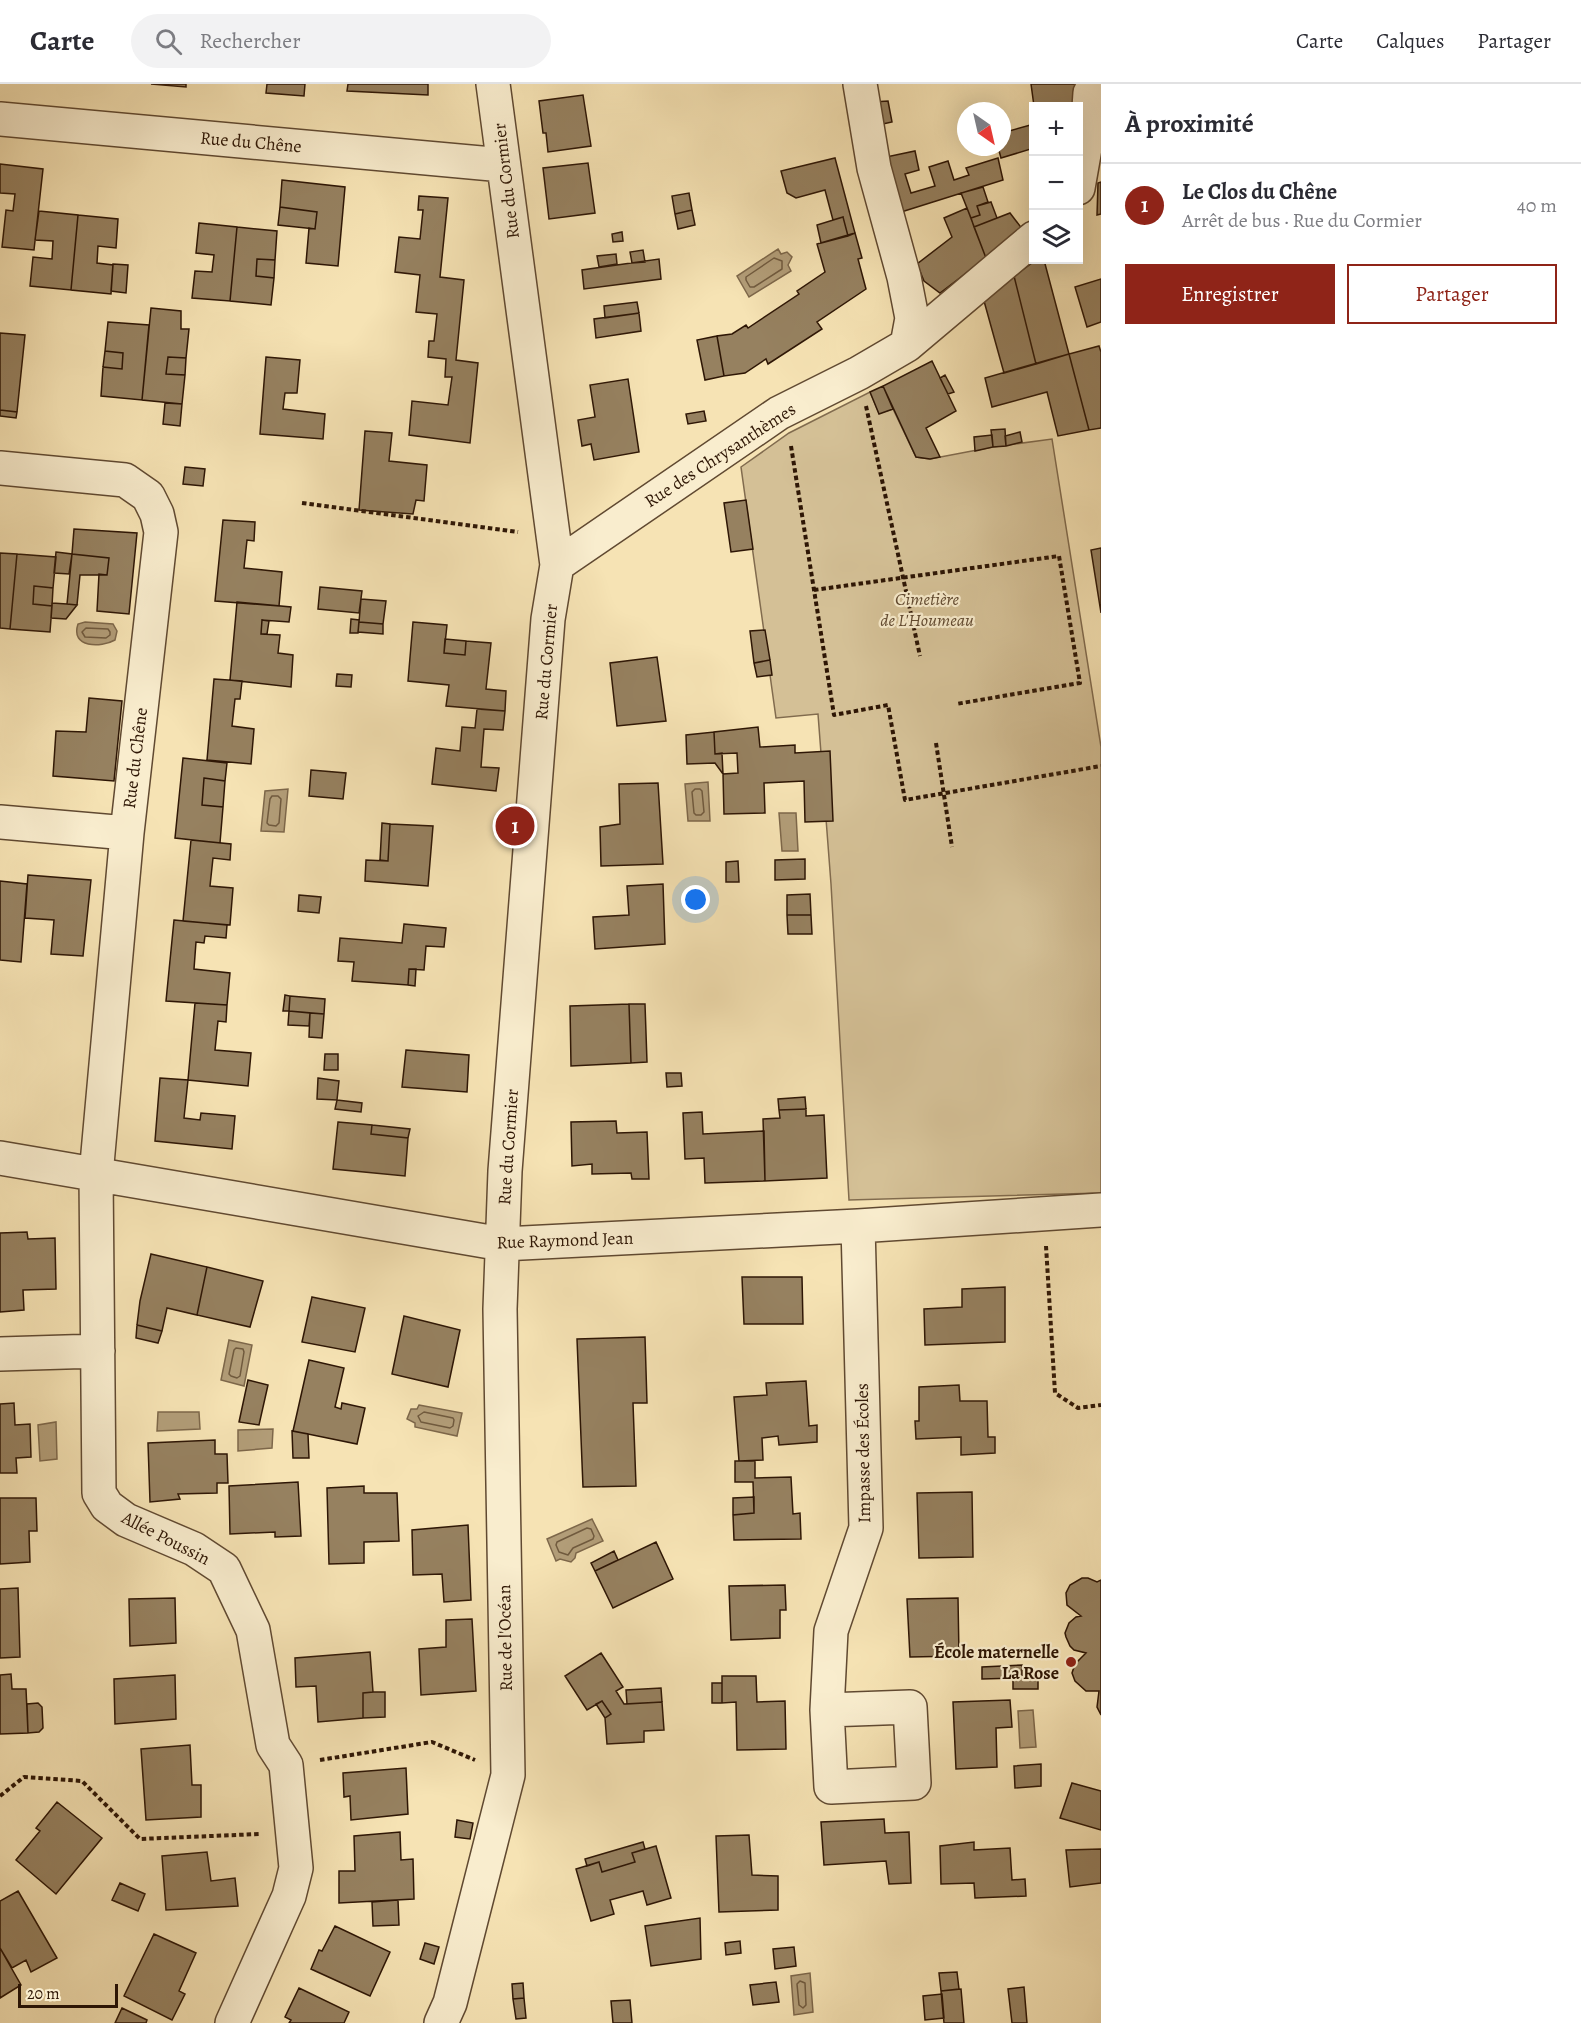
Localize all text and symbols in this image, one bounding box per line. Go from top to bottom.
search box [131,14,551,68]
text: Carte [30,22,95,60]
icon: search [152,25,185,58]
text: Rechercher [200,26,301,56]
text: Carte [1296,27,1343,55]
text: Calques [1376,27,1444,55]
text: Partager [1477,27,1551,55]
north arrow [957,102,1011,156]
map controls [1029,102,1083,264]
button: + [1029,102,1083,156]
text: À proximité [1125,106,1254,141]
street label: Rue du Cormier [487,122,525,240]
street label: Rue du Chêne [199,126,303,158]
button: − [1029,156,1083,210]
text: Le Clos du Chêne [1182,177,1337,207]
text: 1 [1141,192,1148,219]
text: 40 m [1517,192,1557,219]
text: Arrêt de bus · Rue du Cormier [1182,207,1422,234]
button: layers [1029,210,1083,264]
button: Enregistrer [1125,264,1335,324]
button: Partager [1347,264,1557,324]
street label: Rue des Chrysanthèmes [640,397,800,513]
park label: Cimetière de L'Houmeau [880,587,974,632]
street label: Rue du Cormier [529,603,563,721]
street label: Rue du Chêne [117,706,153,810]
pin: 1 [496,804,534,848]
your location [681,885,710,914]
street label: Rue du Cormier [492,1088,524,1206]
street label: Rue Raymond Jean [496,1226,634,1254]
street label: Impasse des Écoles [850,1383,876,1523]
street label: Allée Poussin [117,1505,214,1571]
street label: Rue de l'Océan [492,1584,518,1692]
place label: École maternelle La Rose [934,1640,1059,1685]
marker: École maternelle La Rose [1064,1655,1078,1669]
scale bar [18,1981,118,2008]
text: 20 m [27,1983,60,2005]

